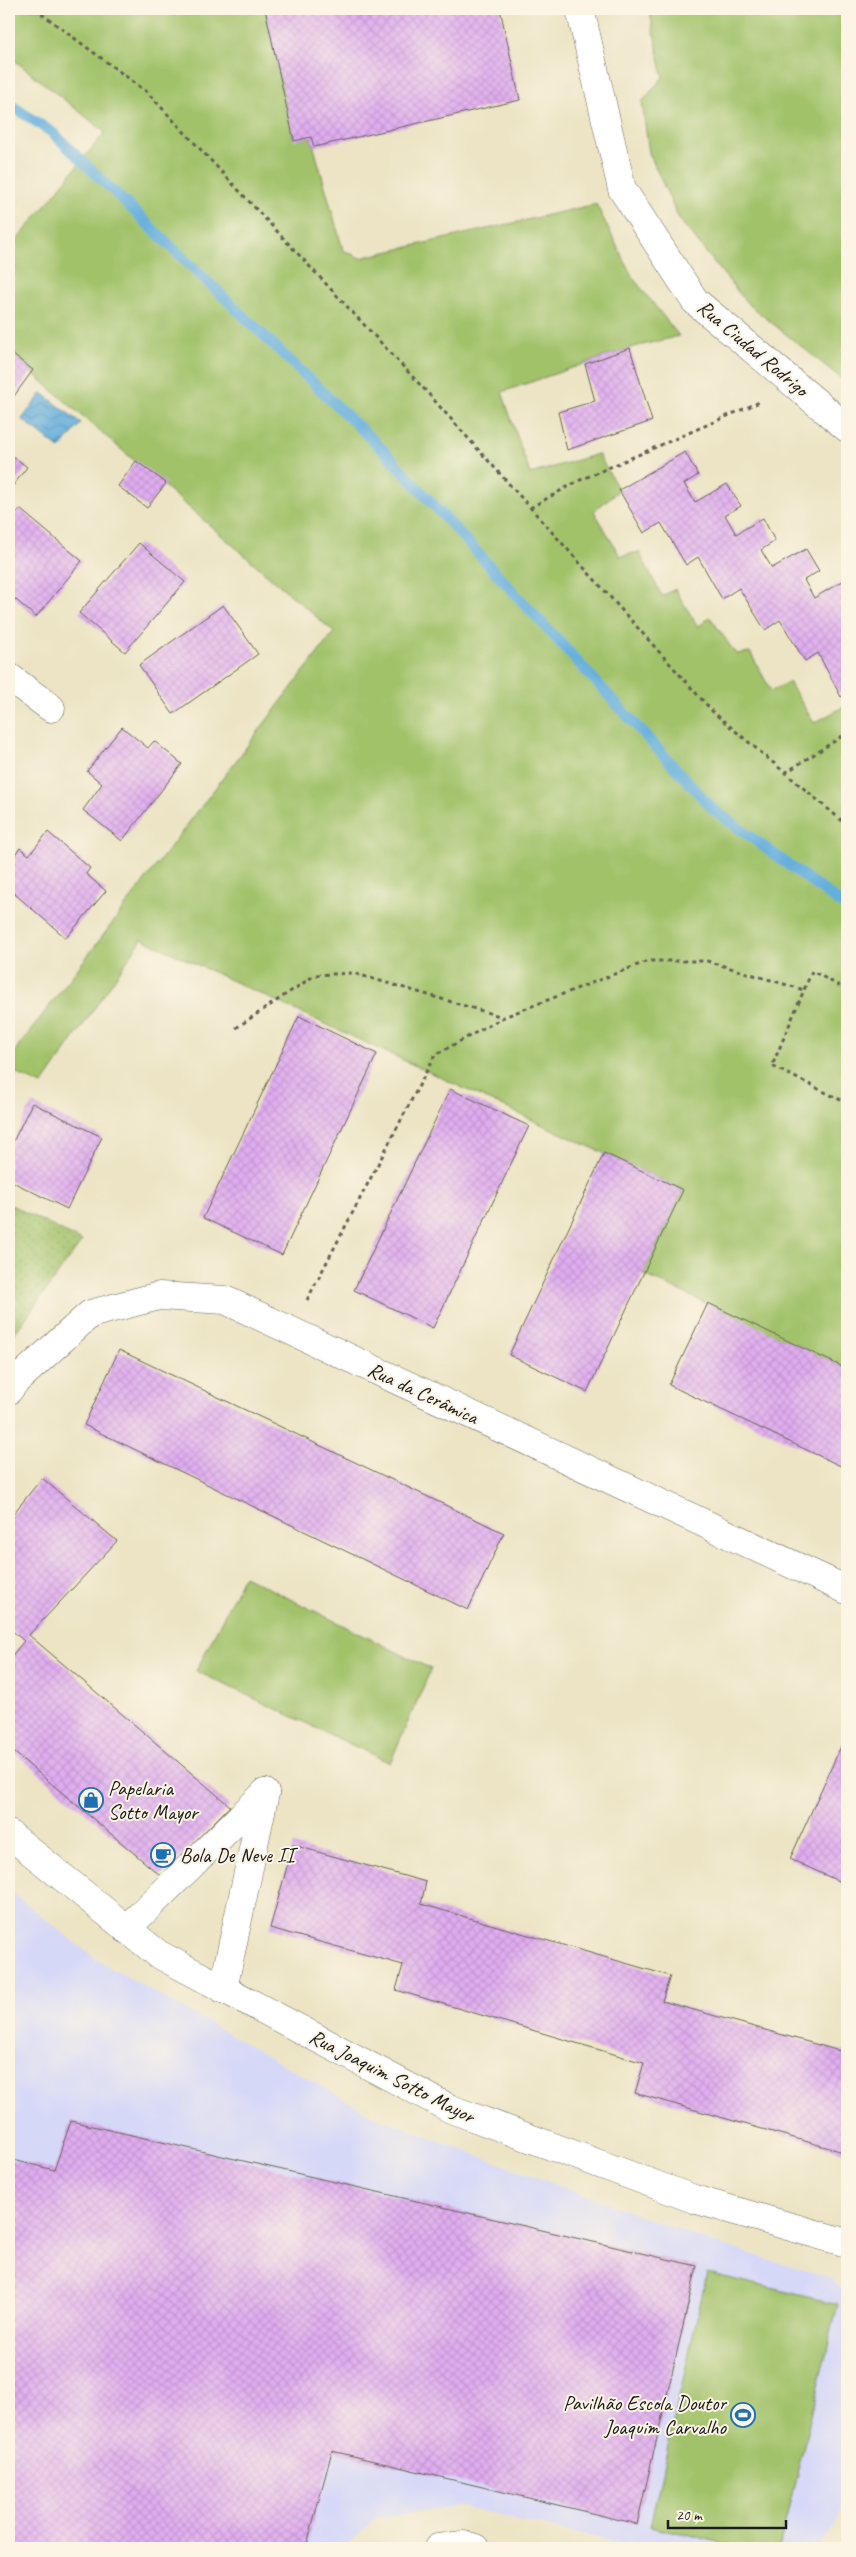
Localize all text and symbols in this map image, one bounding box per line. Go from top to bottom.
street label: Rua Ciudad Rodrigo [692,294,816,404]
street label: Rua da Cerâmica [364,1356,484,1431]
place label: Papelaria Sotto Mayor [108,1775,200,1825]
shop icon: Papelaria Sotto Mayor [78,1787,104,1813]
cafe icon: Bola De Neve II [150,1842,176,1868]
place label: Bola De Neve II [180,1842,299,1868]
street label: Rua Joaquim Sotto Mayor [305,2023,480,2130]
place label: Pavilhão Escola Doutor Joaquim Carvalho [563,2390,728,2440]
sports icon: Pavilhão Escola Doutor Joaquim Carvalho [730,2402,756,2428]
scale bar [668,2497,786,2529]
text: 20 m [676,2506,703,2525]

